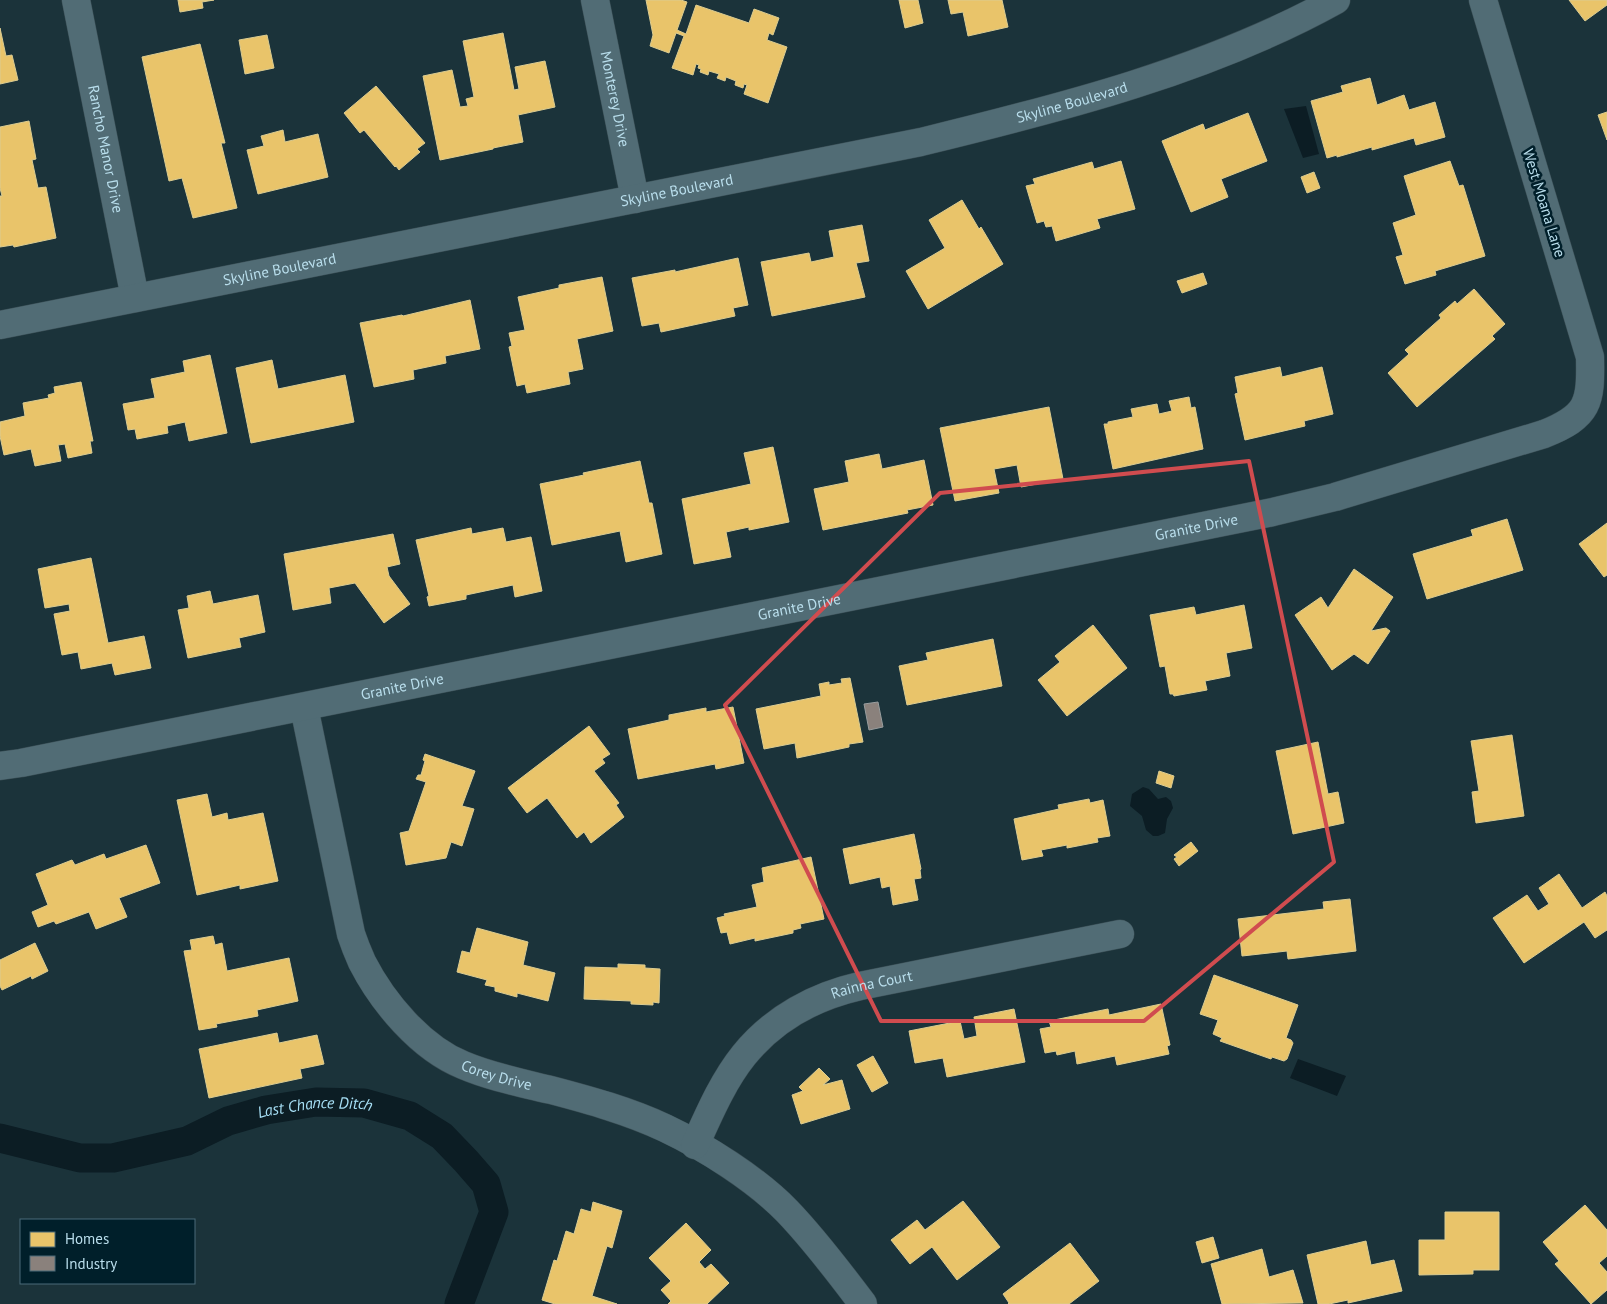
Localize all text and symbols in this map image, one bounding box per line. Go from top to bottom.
street label: Monterey Drive [597,49,634,148]
street label: Skyline Boulevard [1014,77,1130,127]
street label: Rancho Manor Drive [84,83,128,215]
street label: West Moana Lane [1519,146,1570,259]
street label: Skyline Boulevard [619,170,735,211]
street label: Skyline Boulevard [221,248,338,289]
street label: Granite Drive [1153,509,1239,544]
street label: Granite Drive [756,589,842,624]
street label: Granite Drive [359,668,445,704]
street label: Rainna Court [828,966,914,1003]
street label: Corey Drive [458,1055,534,1094]
water label: Last Chance Ditch [255,1092,375,1122]
legend [20,1219,195,1284]
text: Homes [65,1229,109,1248]
text: Industry [65,1254,117,1273]

